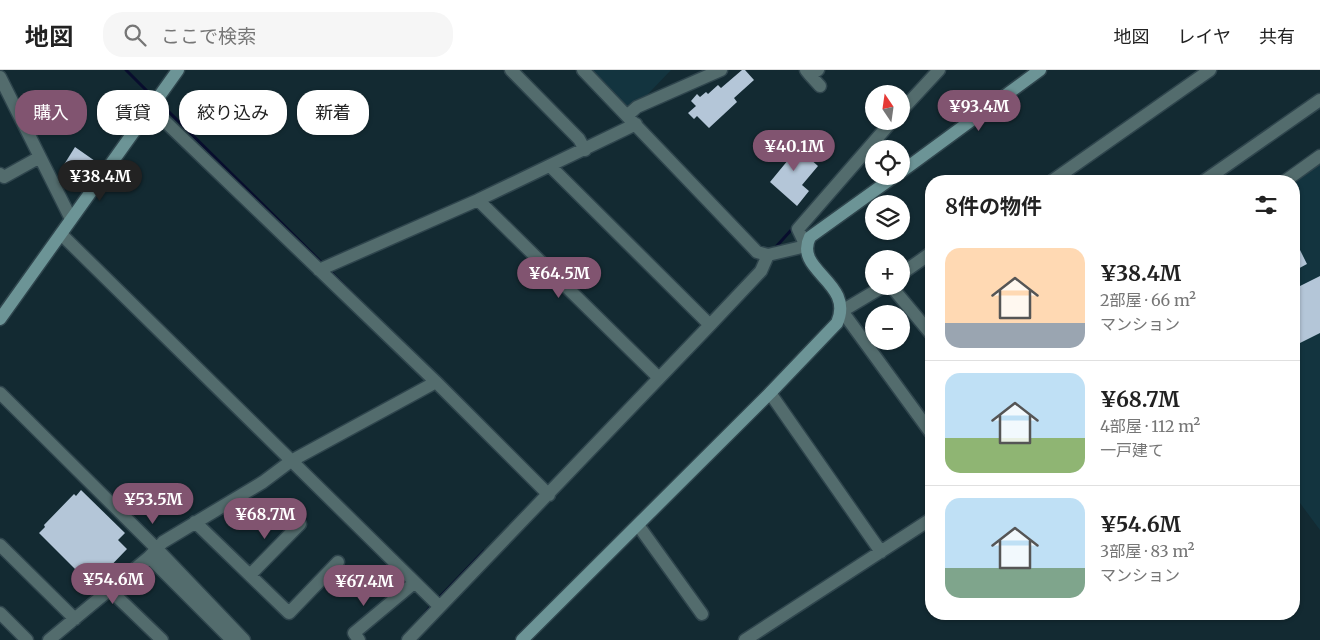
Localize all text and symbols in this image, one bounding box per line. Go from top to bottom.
search box [103,12,453,57]
text: 地図 [25,21,73,52]
icon: search [121,21,149,49]
text: ここで検索 [161,24,256,48]
text: 地図 [1114,25,1150,48]
text: レイヤ [1178,25,1231,48]
text: 共有 [1259,25,1295,48]
north arrow [865,85,910,130]
map controls [865,85,910,350]
chip: 購入 [15,90,87,135]
chip: 賃貸 [97,90,169,135]
chip: 絞り込み [179,90,287,135]
chip: 新着 [297,90,369,135]
pin: ¥93.4M [938,90,1020,132]
text: ¥93.4M [949,96,1009,116]
pin: ¥40.1M [753,129,835,172]
text: ¥40.1M [764,136,824,156]
button: locate [865,140,910,185]
pin: ¥38.4M [59,160,141,202]
text: ¥38.4M [69,166,131,186]
icon: filters [1252,191,1280,219]
text: 8件の物件 [945,193,1042,220]
button: layers [865,195,910,240]
button: + [865,250,910,295]
pin: ¥64.5M [518,256,600,299]
text: ¥38.4M [1100,260,1181,287]
text: ¥64.5M [528,263,590,283]
icon: home [985,268,1045,328]
text: 2部屋 · 66 m² [1100,290,1196,310]
button: − [865,305,910,350]
text: マンション [1100,314,1180,334]
text: ¥68.7M [1100,386,1180,413]
icon: home [985,393,1045,453]
text: 4部屋 · 112 m² [1100,416,1200,436]
text: 一戸建て [1100,440,1164,460]
pin: ¥53.5M [112,482,194,525]
text: ¥53.5M [123,489,183,509]
pin: ¥68.7M [224,498,306,540]
text: ¥68.7M [235,504,295,524]
text: ¥54.6M [1100,511,1181,538]
icon: home [985,518,1045,578]
text: 3部屋 · 83 m² [1100,541,1194,561]
pin: ¥54.6M [72,562,154,605]
pin: ¥67.4M [323,564,405,607]
text: マンション [1100,565,1180,585]
text: ¥54.6M [82,569,144,589]
text: ¥67.4M [334,571,394,591]

